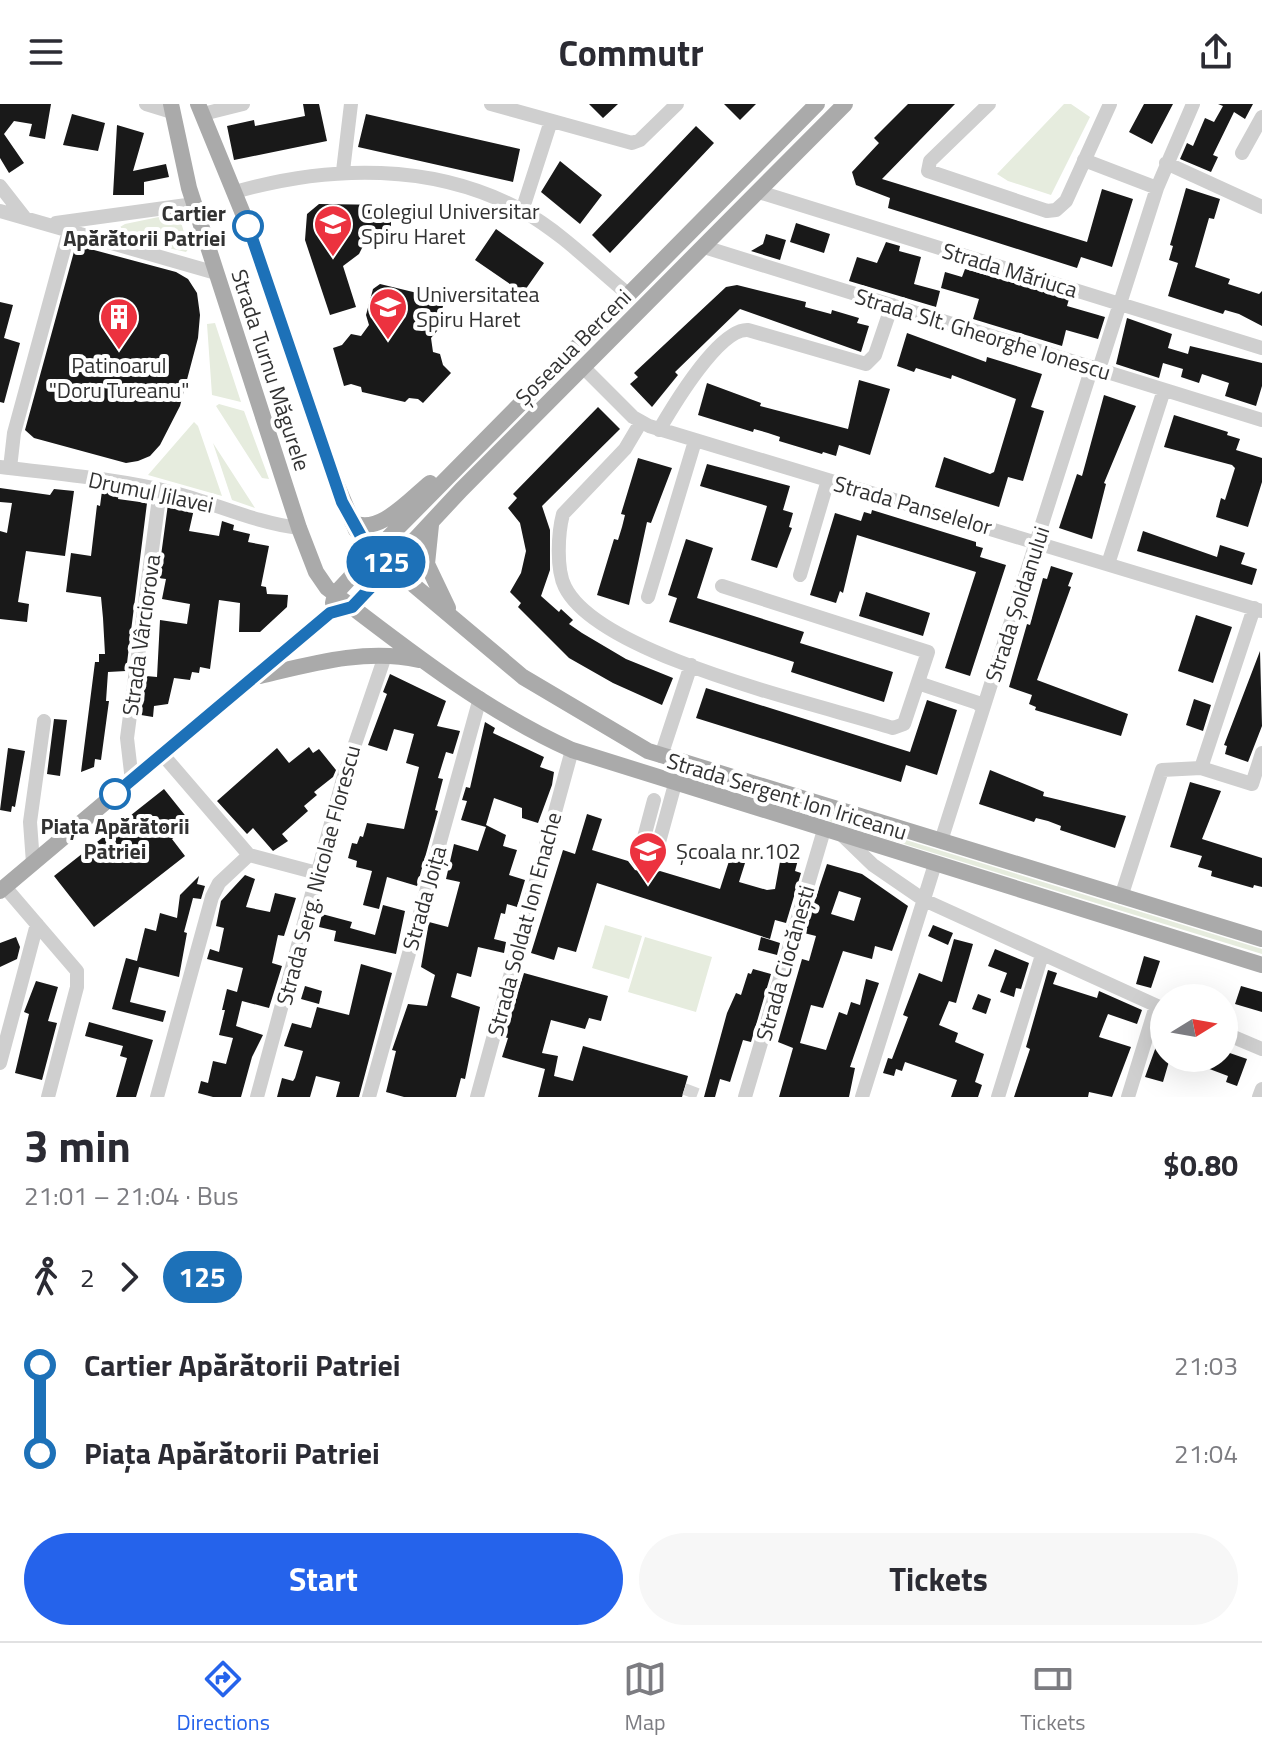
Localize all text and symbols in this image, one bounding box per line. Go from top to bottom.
text: Commutr [558,25,704,80]
icon: menu [24,30,68,74]
icon: share [1194,30,1238,74]
place label: Colegiul Universitar Spiru Haret [361,194,540,253]
place label: Cartier Apărătorii Patriei [63,196,226,255]
school or university icon: Colegiul Universitar Spiru Haret [312,203,354,258]
marker: Cartier Apărătorii Patriei [233,211,263,241]
street label: Strada Măriuca [938,233,1082,307]
street label: Strada Turnu Măgurele [222,265,320,475]
place label: Universitatea Spiru Haret [416,277,540,336]
street label: Strada Slt. Gheorghe Ionescu [851,279,1115,389]
street label: Șoseaua Berceni [507,281,639,413]
school or university icon: Universitatea Spiru Haret [367,286,409,341]
building icon: Patinoarul "Doru Tureanu" [98,296,140,351]
place label: Patinoarul "Doru Tureanu" [49,348,189,407]
street label: Drumul Jilavei [85,462,217,522]
street label: Strada Panselelor [830,466,996,544]
street label: Strada Șoldanului [976,522,1058,686]
line badge: 125 [340,536,432,588]
text: 125 [362,540,410,583]
street label: Strada Vârciorova [113,552,169,718]
street label: Strada Serg. Nicolae Florescu [267,741,369,1009]
street label: Strada Sergent Ion Iriceanu [663,743,911,849]
marker: Piața Apărătorii Patriei [100,779,130,809]
street label: Strada Soldat Ion Enache [478,808,570,1040]
place label: Piața Apărătorii Patriei [40,809,190,868]
school or university icon: Școala nr.102 [627,830,669,885]
place label: Școala nr.102 [676,834,801,868]
street label: Strada Joița [393,842,455,954]
street label: Strada Ciocănești [747,881,823,1045]
north arrow [1150,984,1238,1072]
map controls [1150,984,1238,1072]
text: 3 min [24,1112,131,1179]
text: $0.80 [1163,1142,1238,1188]
text: 21:01 – 21:04 · Bus [24,1176,239,1215]
icon: walk [24,1255,68,1299]
icon: forward [107,1255,151,1299]
text: 125 [179,1255,226,1298]
text: 2 [80,1258,95,1297]
text: Cartier Apărătorii Patriei [84,1342,401,1388]
text: 21:03 [1174,1346,1238,1385]
text: Piața Apărătorii Patriei [84,1430,380,1476]
text: 21:04 [1174,1434,1238,1473]
button: Start [24,1533,623,1625]
button: Tickets [639,1533,1238,1625]
tab: Directions [177,1657,270,1739]
tab: Map [623,1657,667,1739]
tab: Tickets [1020,1657,1085,1739]

